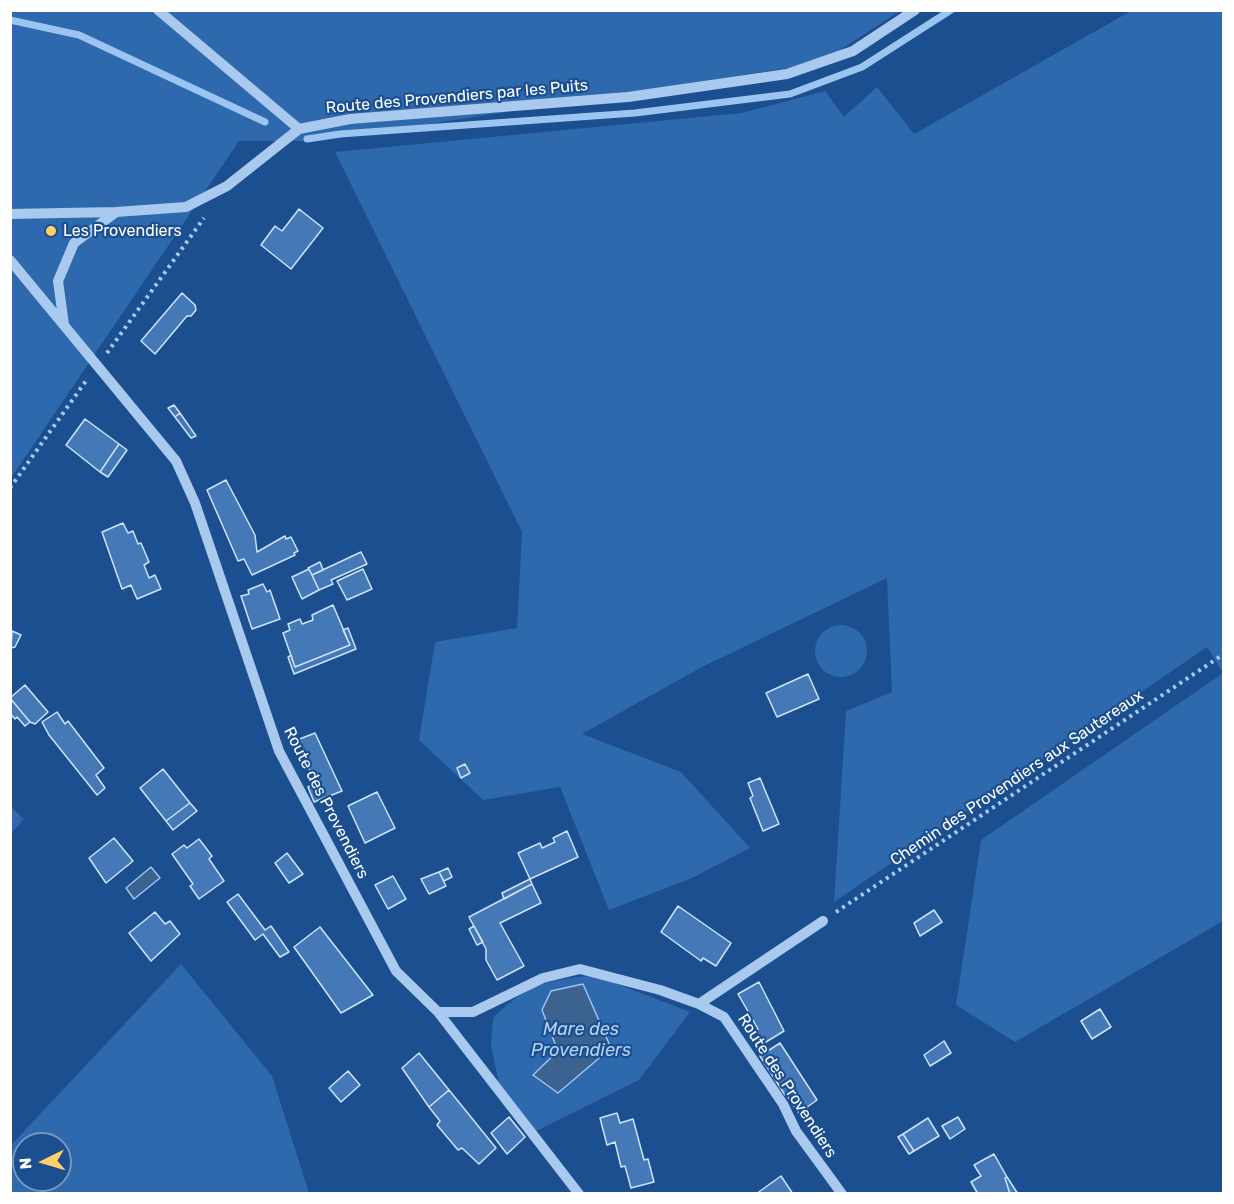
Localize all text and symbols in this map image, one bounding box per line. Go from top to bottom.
street label: Route des Provendiers par les Puits [325,76,589,118]
place label: Les Provendiers [63,221,182,241]
marker: Les Provendiers [44,224,58,238]
street label: Chemin des Provendiers aux Sautereaux [887,686,1147,870]
street label: Route des Provendiers [279,724,373,882]
street label: Route des Provendiers [733,1010,841,1162]
water label: Mare des Provendiers [531,1019,631,1062]
north arrow [12,1132,72,1192]
text: N [16,1157,36,1170]

